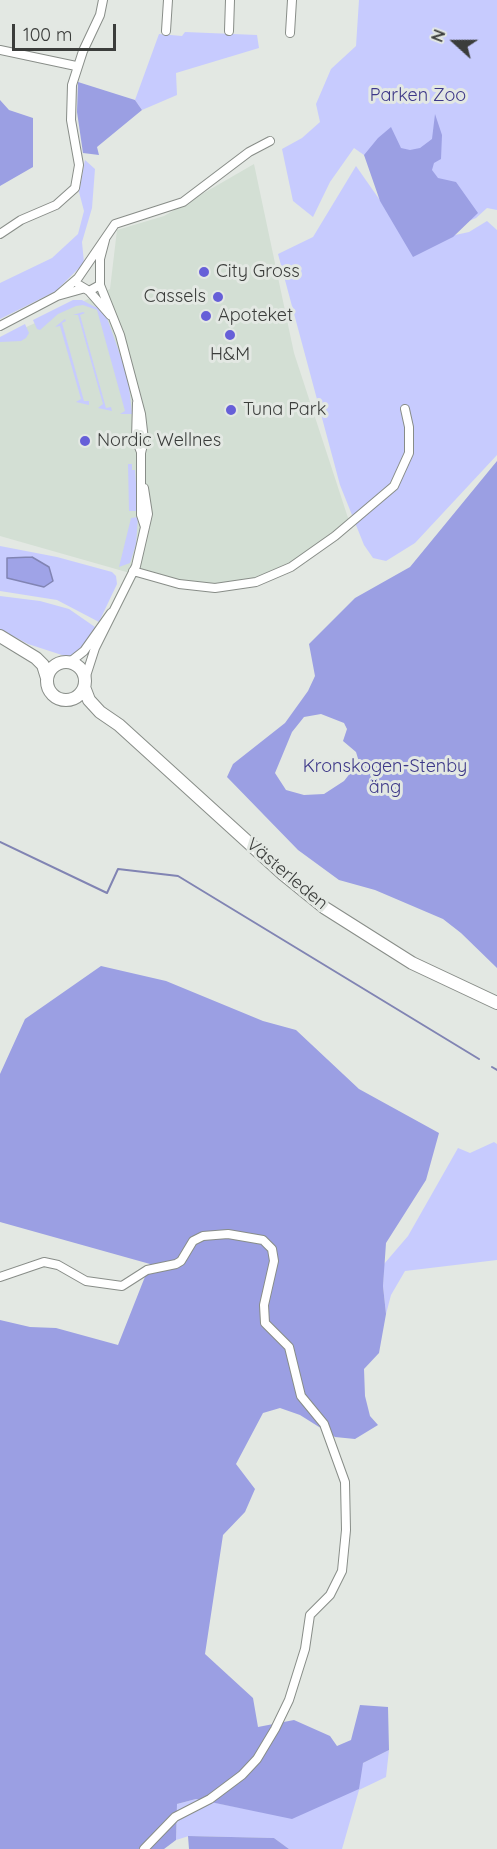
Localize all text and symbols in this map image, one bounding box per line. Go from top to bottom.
scale bar [15,12,118,50]
north arrow [425,12,485,72]
text: 100 m [23,23,72,46]
text: N [427,26,450,45]
park label: Parken Zoo [370,85,466,107]
place label: City Gross [216,261,300,283]
marker: City Gross [197,265,211,279]
place label: Cassels [144,286,206,308]
marker: Cassels [211,290,225,304]
place label: Apoteket [218,305,293,327]
marker: Apoteket [199,309,213,323]
marker: H&M [223,328,237,342]
place label: H&M [210,344,250,366]
place label: Tuna Park [243,399,326,421]
marker: Tuna Park [224,403,238,417]
place label: Nordic Wellnes [97,430,221,452]
marker: Nordic Wellnes [78,434,92,448]
park label: Kronskogen-Stenby äng [303,756,467,798]
street label: Västerleden [242,834,332,914]

